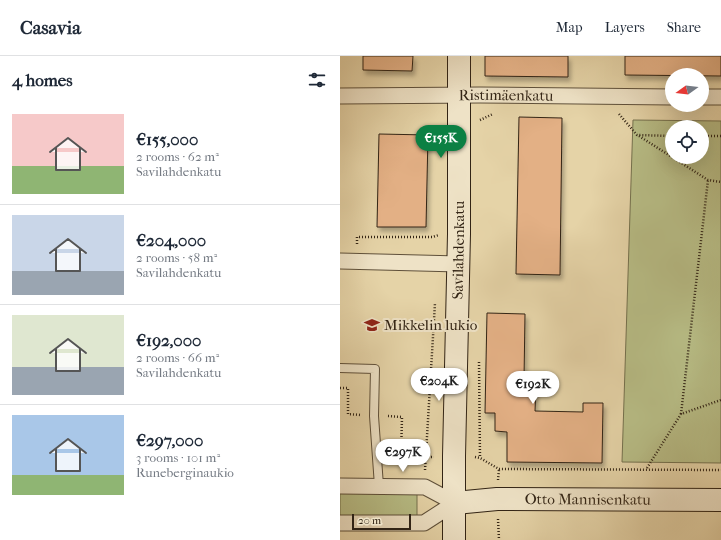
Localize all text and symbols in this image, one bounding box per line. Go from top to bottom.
text: Casavia [20,17,81,39]
text: Map [556,19,583,36]
text: Layers [605,19,645,36]
text: Share [667,19,701,36]
north arrow [665,68,709,112]
map controls [665,68,709,164]
icon: filters [306,69,328,91]
text: 4 homes [12,70,72,90]
street label: Ristimäenkatu [459,86,554,105]
button: locate [665,120,709,164]
pin: €155K [413,125,469,159]
text: €155,000 [136,129,198,149]
icon: home [44,130,92,178]
text: €155K [425,130,457,145]
text: 2 rooms · 62 m² [136,149,219,164]
text: Savilahdenkatu [136,164,221,179]
street label: Savilahdenkatu [449,200,468,300]
text: €204,000 [136,230,206,250]
icon: home [44,231,92,279]
text: 2 rooms · 58 m² [136,250,217,265]
text: Savilahdenkatu [136,265,221,280]
school or university icon: Mikkelin lukio [363,316,381,334]
place label: Mikkelin lukio [384,316,478,334]
text: €192,000 [136,330,202,350]
icon: home [44,331,92,379]
text: 2 rooms · 66 m² [136,350,219,365]
text: Savilahdenkatu [136,365,221,380]
pin: €204K [411,368,467,402]
pin: €192K [505,371,561,405]
text: €204K [420,373,458,388]
text: €192K [515,376,551,391]
text: €297,000 [136,430,203,450]
icon: home [44,431,92,479]
pin: €297K [375,439,431,473]
text: €297K [385,444,421,459]
text: 3 rooms · 101 m² [136,450,220,465]
text: Runeberginaukio [136,465,234,480]
street label: Otto Mannisenkatu [525,490,651,509]
scale bar [352,512,411,531]
text: 20 m [358,514,381,527]

